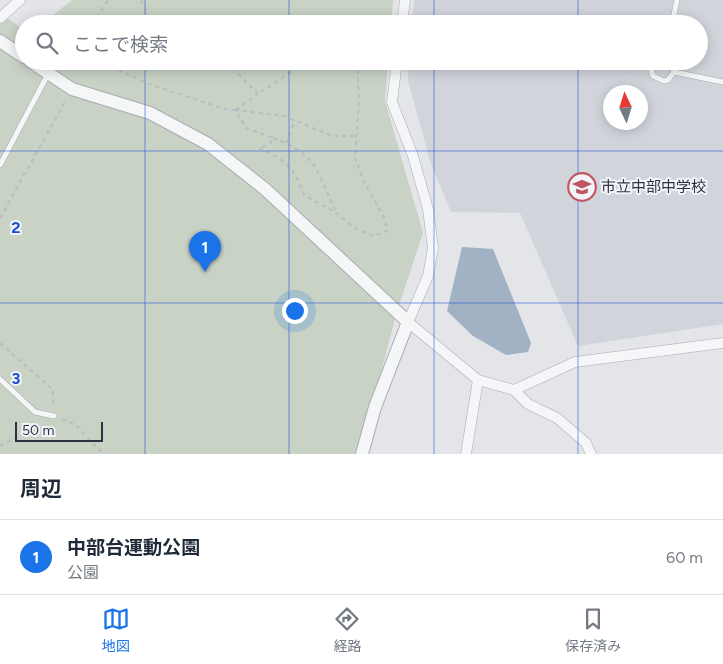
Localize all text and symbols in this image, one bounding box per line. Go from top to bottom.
search box [15,15,708,70]
icon: search [33,29,61,57]
text: ここで検索 [73,33,168,56]
north arrow [603,85,648,130]
school or university icon: 市立中部中学校 [567,172,597,202]
place label: 市立中部中学校 [601,178,706,196]
text: 2 [11,218,21,237]
pin: 1 [189,231,221,272]
your location [282,298,308,324]
text: 3 [12,369,21,388]
scale bar [15,419,102,442]
text: 50 m [22,422,54,439]
text: 周辺 [20,476,62,501]
text: 中部台運動公園 [67,536,200,559]
text: 1 [33,548,39,567]
text: 60 m [666,548,703,567]
text: 公園 [67,563,99,582]
tab: 地図 [102,605,130,655]
tab: 経路 [333,605,361,655]
tab: 保存済み [565,605,621,655]

